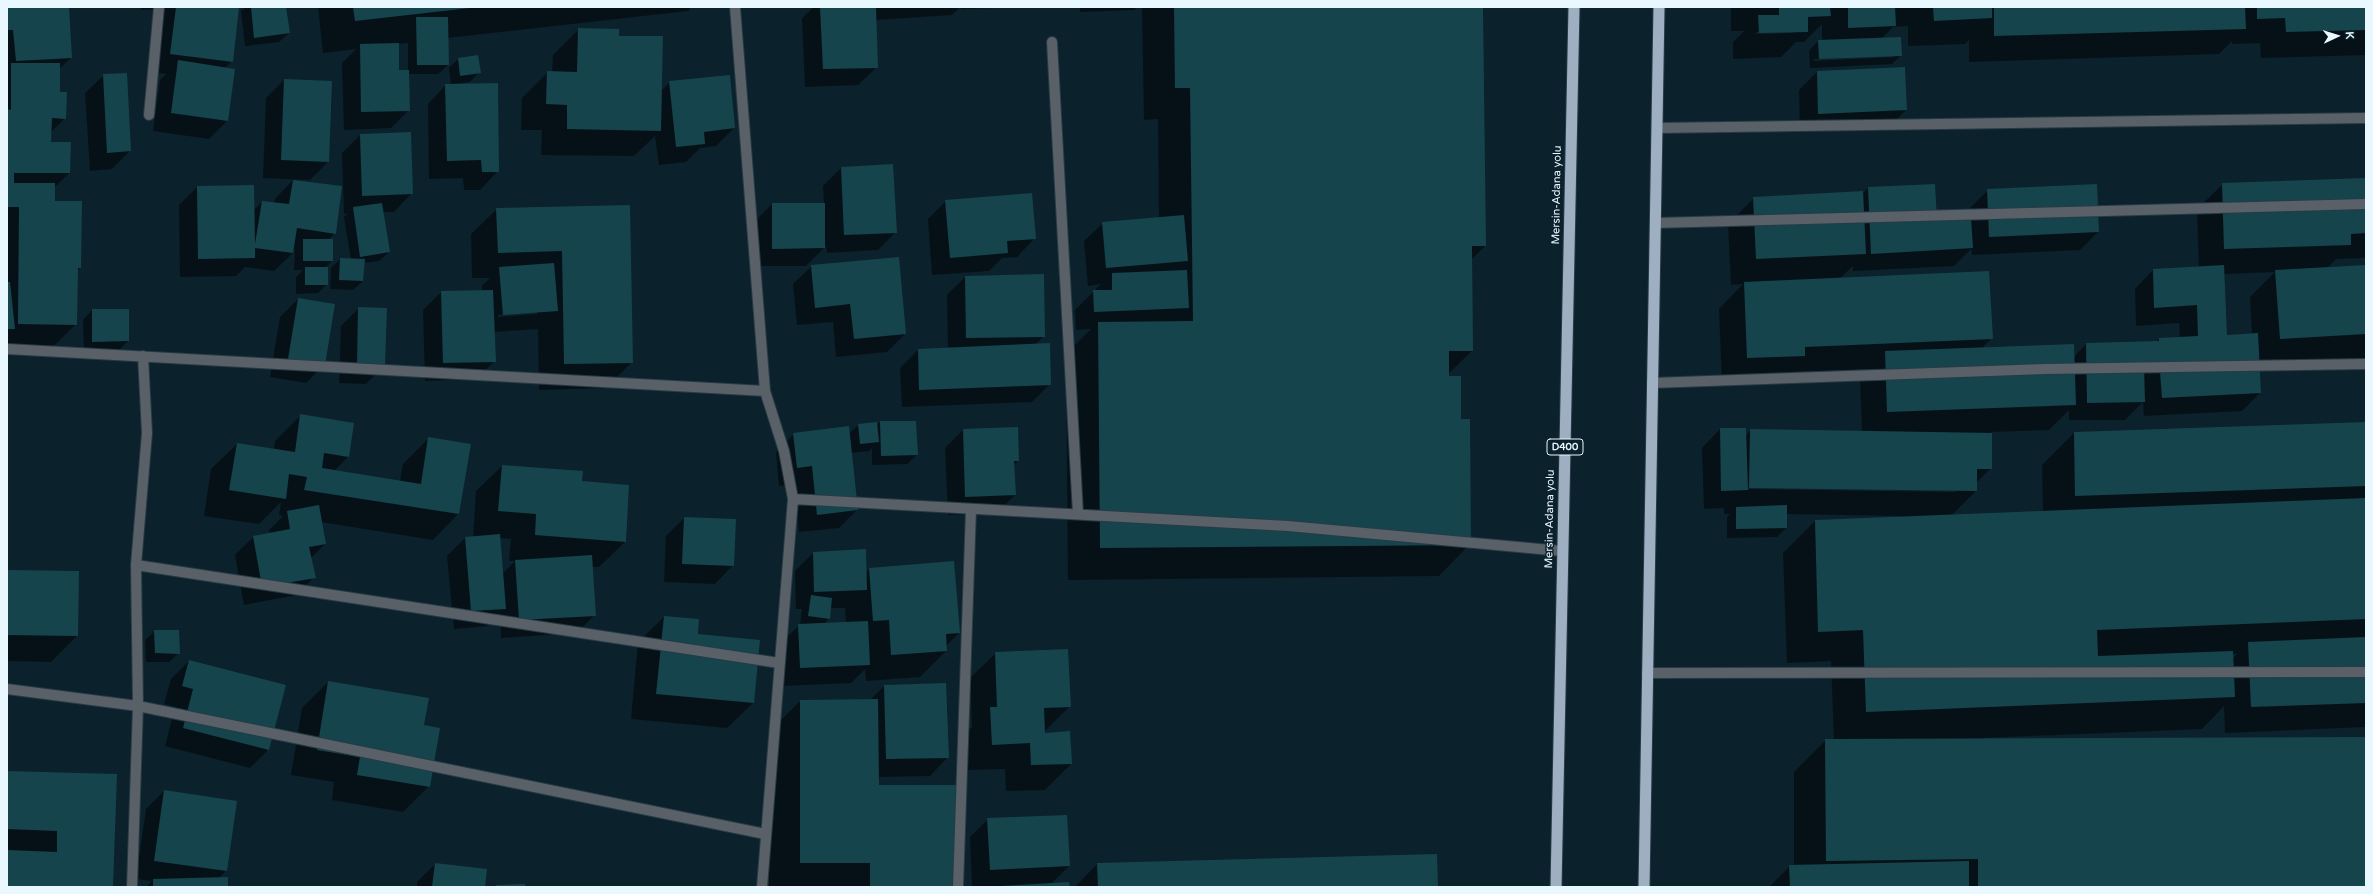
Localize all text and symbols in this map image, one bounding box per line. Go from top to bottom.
north arrow [2317,16,2357,56]
text: K [2343,31,2356,39]
street label: Mersin-Adana yolu [1550,145,1564,245]
road number: D400 [1547,439,1583,455]
street label: Mersin-Adana yolu [1543,469,1557,569]

